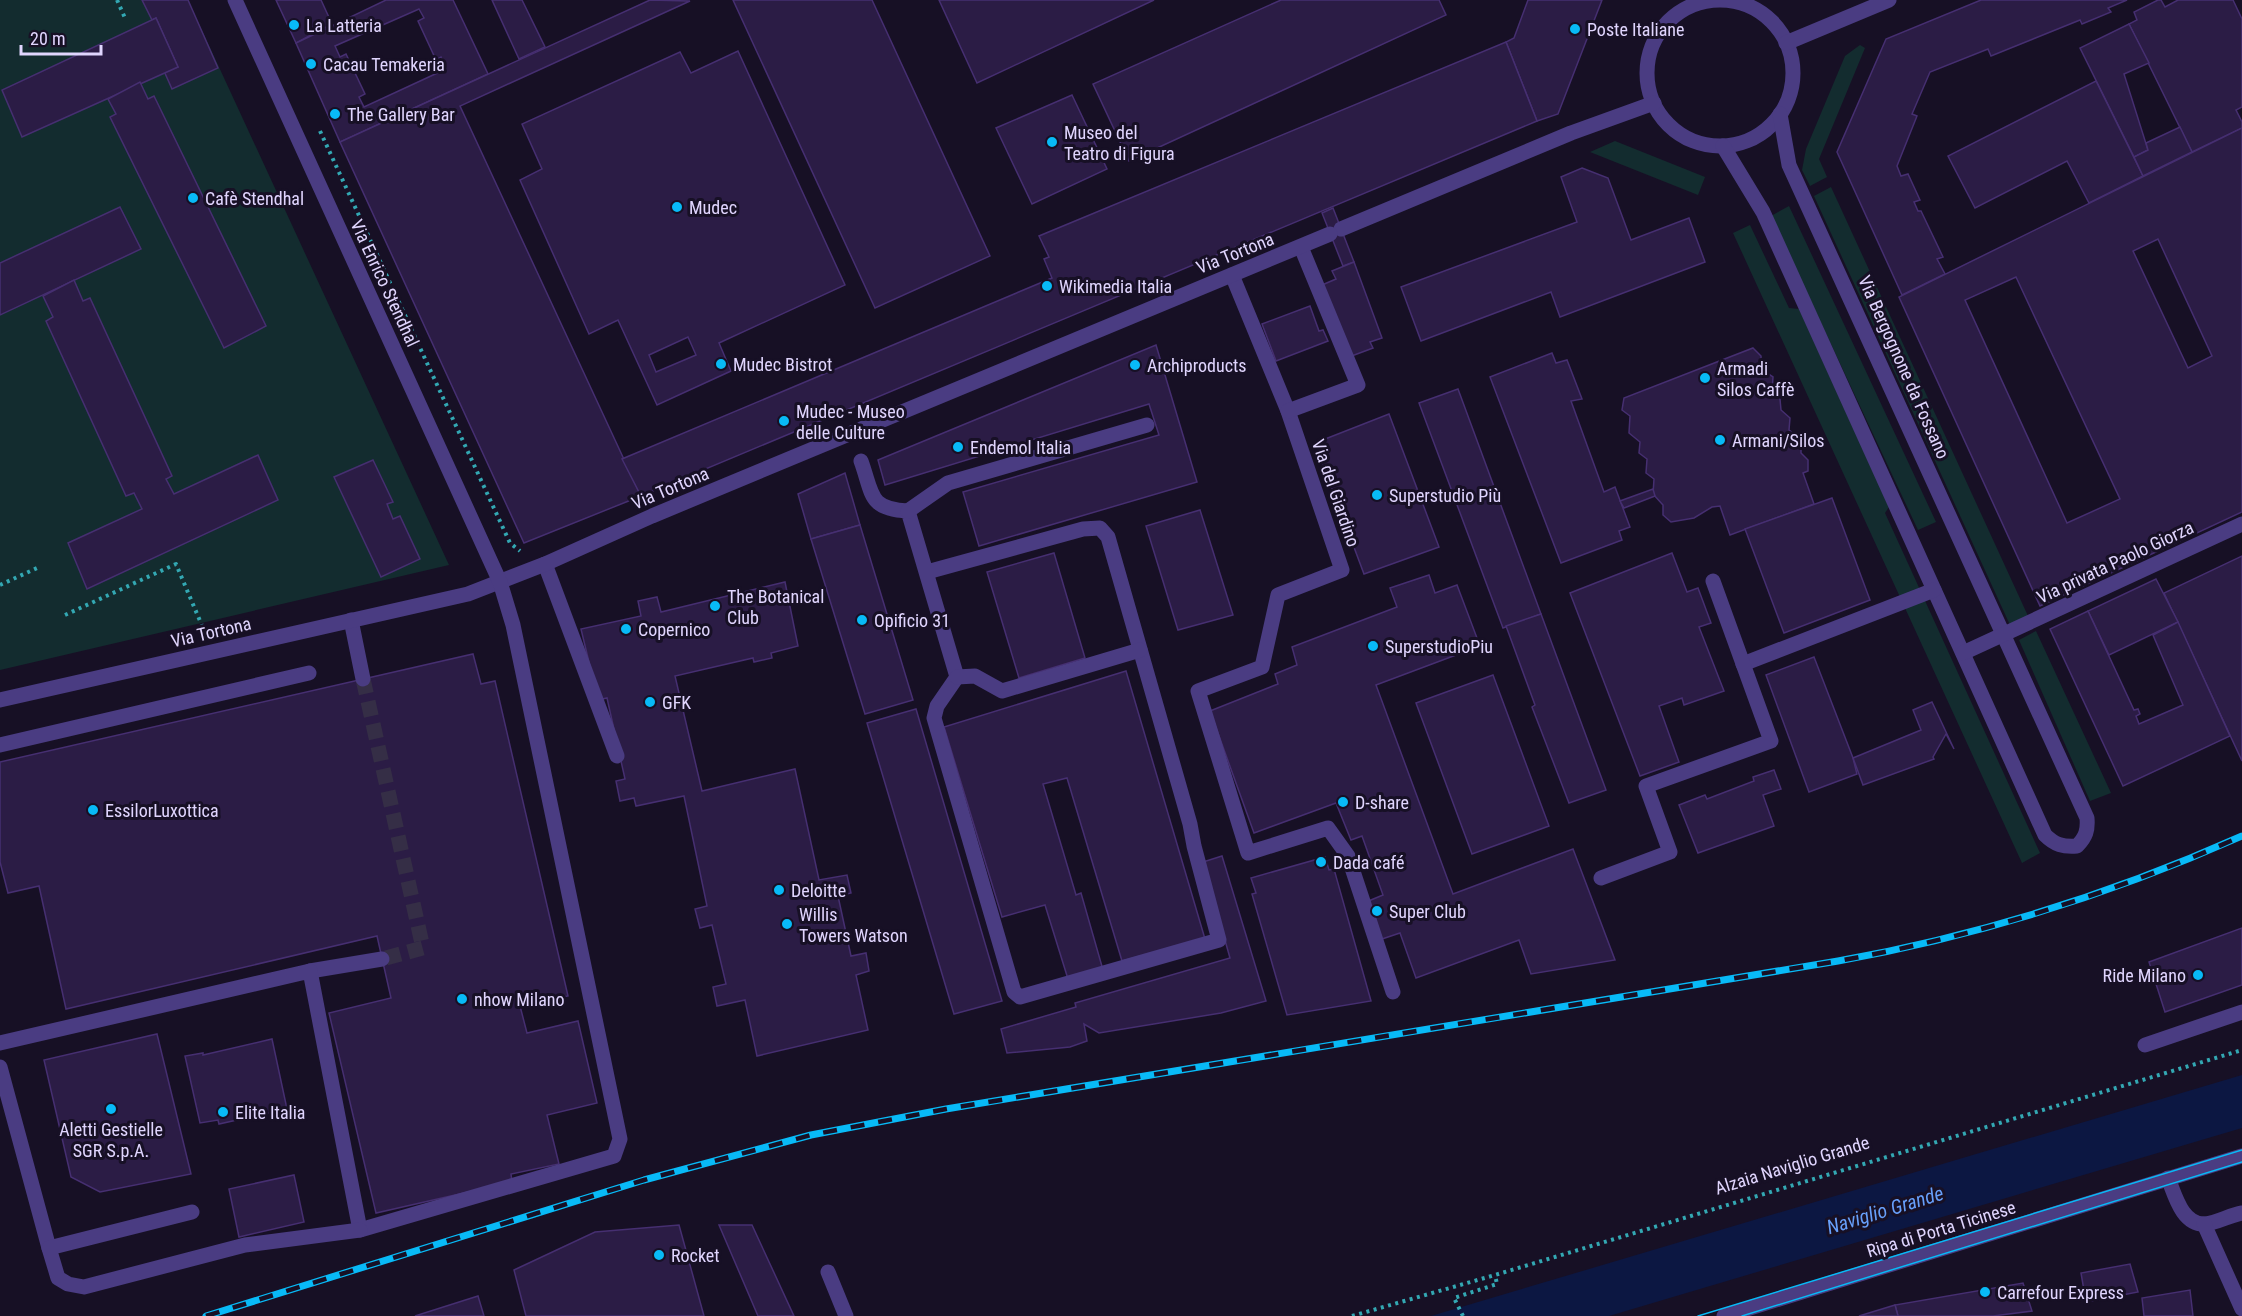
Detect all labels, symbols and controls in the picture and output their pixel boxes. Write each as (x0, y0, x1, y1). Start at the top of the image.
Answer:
place label: La Latteria (306, 15, 382, 36)
scale bar (21, 18, 100, 56)
marker: La Latteria (287, 18, 301, 32)
place label: Poste Italiane (1587, 19, 1685, 40)
marker: Poste Italiane (1568, 22, 1582, 36)
text: 20 m (30, 28, 65, 49)
place label: Cacau Temakeria (323, 54, 445, 75)
marker: Cacau Temakeria (304, 57, 318, 71)
place label: The Gallery Bar (347, 104, 455, 125)
marker: The Gallery Bar (328, 107, 342, 121)
place label: Museo del Teatro di Figura (1064, 122, 1175, 164)
marker: Museo del Teatro di Figura (1045, 135, 1059, 149)
place label: Cafè Stendhal (205, 188, 304, 209)
marker: Cafè Stendhal (186, 191, 200, 205)
place label: Mudec (689, 197, 737, 218)
marker: Mudec (670, 200, 684, 214)
street label: Via Enrico Stendhal (346, 216, 424, 350)
street label: Via Tortona (1193, 228, 1277, 278)
street label: Via Bergognone da Fossano (1854, 272, 1954, 462)
place label: Wikimedia Italia (1059, 276, 1172, 297)
marker: Wikimedia Italia (1040, 279, 1054, 293)
place label: Mudec Bistrot (733, 354, 832, 375)
place label: Archiproducts (1147, 355, 1247, 376)
marker: Mudec Bistrot (714, 357, 728, 371)
marker: Archiproducts (1128, 358, 1142, 372)
place label: Armadi Silos Caffè (1717, 358, 1794, 400)
marker: Armadi Silos Caffè (1698, 371, 1712, 385)
place label: Mudec - Museo delle Culture (796, 401, 905, 443)
marker: Mudec - Museo delle Culture (777, 414, 791, 428)
place label: Armani/Silos (1732, 430, 1824, 451)
marker: Armani/Silos (1713, 433, 1727, 447)
place label: Endemol Italia (970, 437, 1071, 458)
street label: Via del Giardino (1308, 437, 1364, 549)
marker: Endemol Italia (951, 440, 965, 454)
street label: Via Tortona (628, 462, 712, 514)
place label: Superstudio Più (1389, 485, 1501, 506)
marker: Superstudio Più (1370, 488, 1384, 502)
street label: Via privata Paolo Giorza (2033, 516, 2197, 608)
place label: The Botanical Club (727, 586, 824, 628)
marker: The Botanical Club (708, 599, 722, 613)
place label: Opificio 31 (874, 610, 950, 631)
street label: Via Tortona (169, 613, 253, 651)
marker: Opificio 31 (855, 613, 869, 627)
place label: Copernico (638, 619, 710, 640)
marker: Copernico (619, 622, 633, 636)
place label: SuperstudioPiu (1385, 636, 1493, 657)
marker: SuperstudioPiu (1366, 639, 1380, 653)
place label: GFK (662, 692, 691, 713)
marker: GFK (643, 695, 657, 709)
place label: D-share (1355, 792, 1409, 813)
marker: D-share (1336, 795, 1350, 809)
place label: EssilorLuxottica (105, 800, 219, 821)
marker: EssilorLuxottica (86, 803, 100, 817)
place label: Dada café (1333, 852, 1404, 873)
marker: Dada café (1314, 855, 1328, 869)
place label: Deloitte (791, 880, 846, 901)
marker: Deloitte (772, 883, 786, 897)
place label: Super Club (1389, 901, 1466, 922)
place label: Willis Towers Watson (799, 904, 908, 946)
marker: Super Club (1370, 904, 1384, 918)
marker: Willis Towers Watson (780, 917, 794, 931)
place label: Ride Milano (2103, 965, 2186, 986)
marker: Ride Milano (2191, 968, 2205, 982)
place label: nhow Milano (474, 989, 565, 1010)
marker: nhow Milano (455, 992, 469, 1006)
marker: Aletti Gestielle SGR S.p.A. (104, 1102, 118, 1116)
place label: Elite Italia (235, 1102, 305, 1123)
marker: Elite Italia (216, 1105, 230, 1119)
place label: Aletti Gestielle SGR S.p.A. (59, 1119, 163, 1161)
street label: Alzaia Naviglio Grande (1712, 1132, 1872, 1198)
water label: Naviglio Grande (1824, 1181, 1946, 1239)
street label: Ripa di Porta Ticinese (1864, 1196, 2018, 1262)
place label: Rocket (671, 1245, 720, 1266)
marker: Rocket (652, 1248, 666, 1262)
place label: Carrefour Express (1997, 1282, 2124, 1303)
marker: Carrefour Express (1978, 1285, 1992, 1299)

